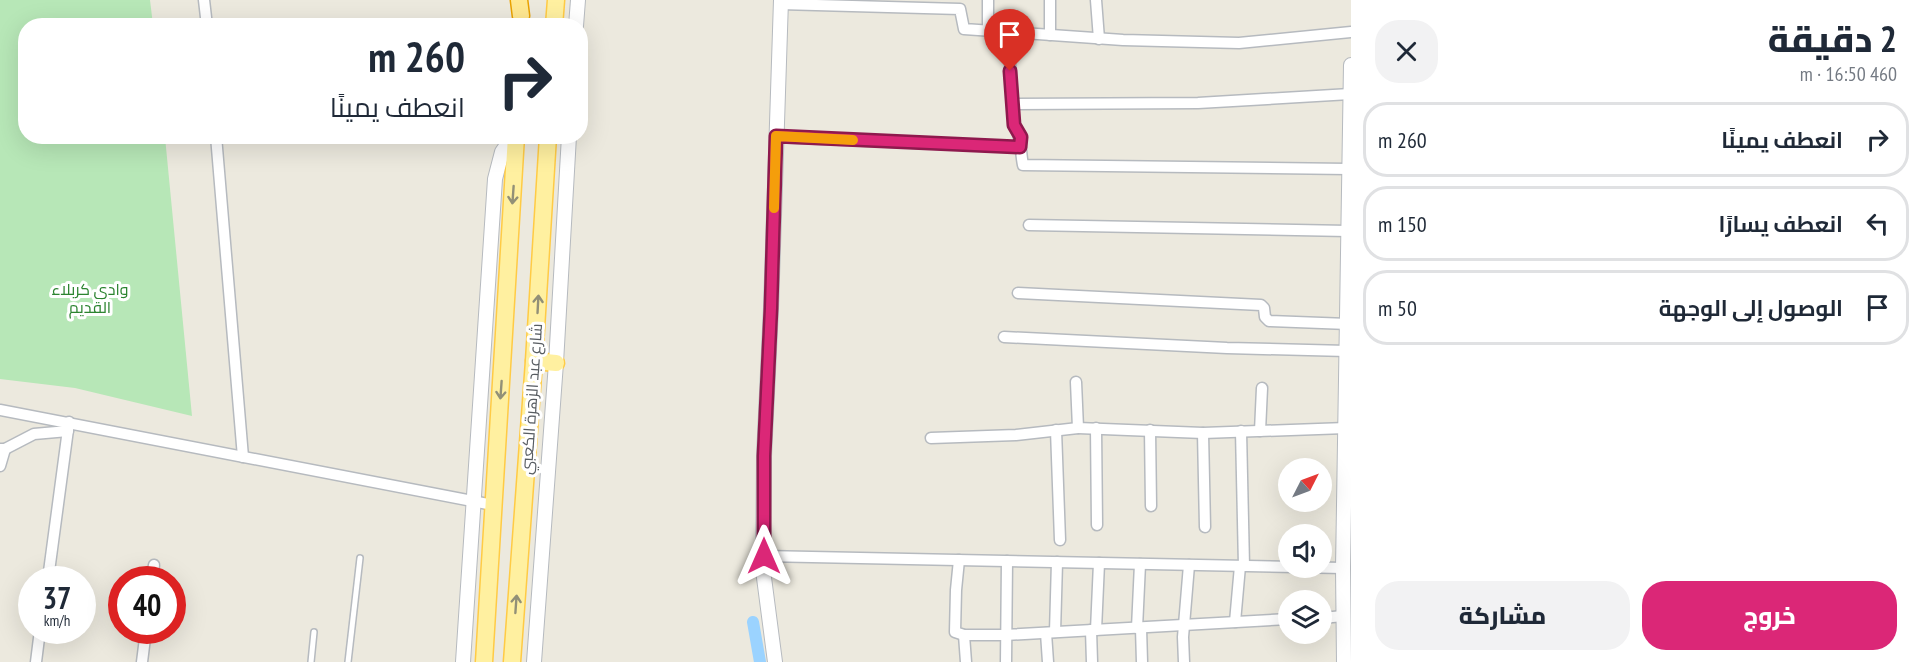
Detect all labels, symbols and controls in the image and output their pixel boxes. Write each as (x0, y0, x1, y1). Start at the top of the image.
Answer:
pin (984, 9, 1035, 71)
text: 2 دقيقة (1768, 15, 1897, 62)
icon: arrive (993, 18, 1026, 51)
button: close (1375, 20, 1438, 83)
text: 260 m (368, 29, 465, 84)
icon: right (486, 42, 564, 120)
text: 460 m · 16:50 (1800, 61, 1897, 87)
text: انعطف يمينًا (330, 90, 465, 124)
icon: right (1861, 123, 1894, 156)
text: 260 m (1378, 126, 1427, 154)
text: انعطف يمينًا (1721, 126, 1843, 154)
one-way arrow (507, 184, 518, 204)
icon: left (1861, 207, 1894, 240)
text: 150 m (1378, 210, 1427, 238)
text: انعطف يسارًا (1719, 210, 1843, 238)
park label: وادي كربلاء القديم (52, 279, 129, 319)
icon: arrive (1861, 291, 1894, 324)
text: 50 m (1378, 294, 1417, 322)
text: الوصول إلى الوجهة (1659, 294, 1843, 322)
one-way arrow (532, 295, 543, 315)
street label: شارع عبد الزهرة الكعبي (516, 323, 550, 476)
one-way arrow (495, 379, 506, 399)
north arrow (1278, 458, 1332, 512)
map controls (1278, 458, 1332, 644)
position arrow (732, 524, 796, 588)
button: sound (1278, 524, 1332, 578)
speed limit sign: 40 (108, 566, 186, 644)
text: 37 (43, 578, 71, 617)
button: مشاركة (1375, 581, 1630, 650)
button: خروج (1642, 581, 1897, 650)
button: layers (1278, 590, 1332, 644)
one-way arrow (511, 594, 522, 614)
text: km/h (44, 611, 70, 630)

